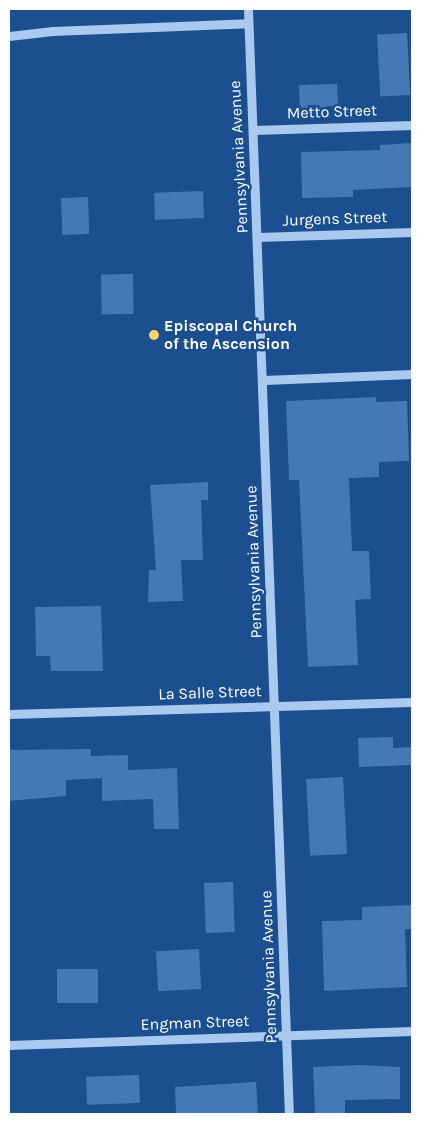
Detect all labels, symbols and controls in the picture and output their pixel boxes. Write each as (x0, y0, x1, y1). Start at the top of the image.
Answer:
street label: Pennsylvania Avenue (225, 80, 253, 234)
street label: Metto Street (287, 101, 377, 123)
street label: Jurgens Street (282, 208, 388, 230)
place label: Episcopal Church of the Ascension (164, 316, 297, 354)
marker: Episcopal Church of the Ascension (148, 329, 160, 341)
street label: Pennsylvania Avenue (242, 485, 266, 639)
street label: La Salle Street (158, 682, 262, 704)
street label: Pennsylvania Avenue (257, 890, 281, 1044)
street label: Engman Street (140, 1012, 250, 1034)

